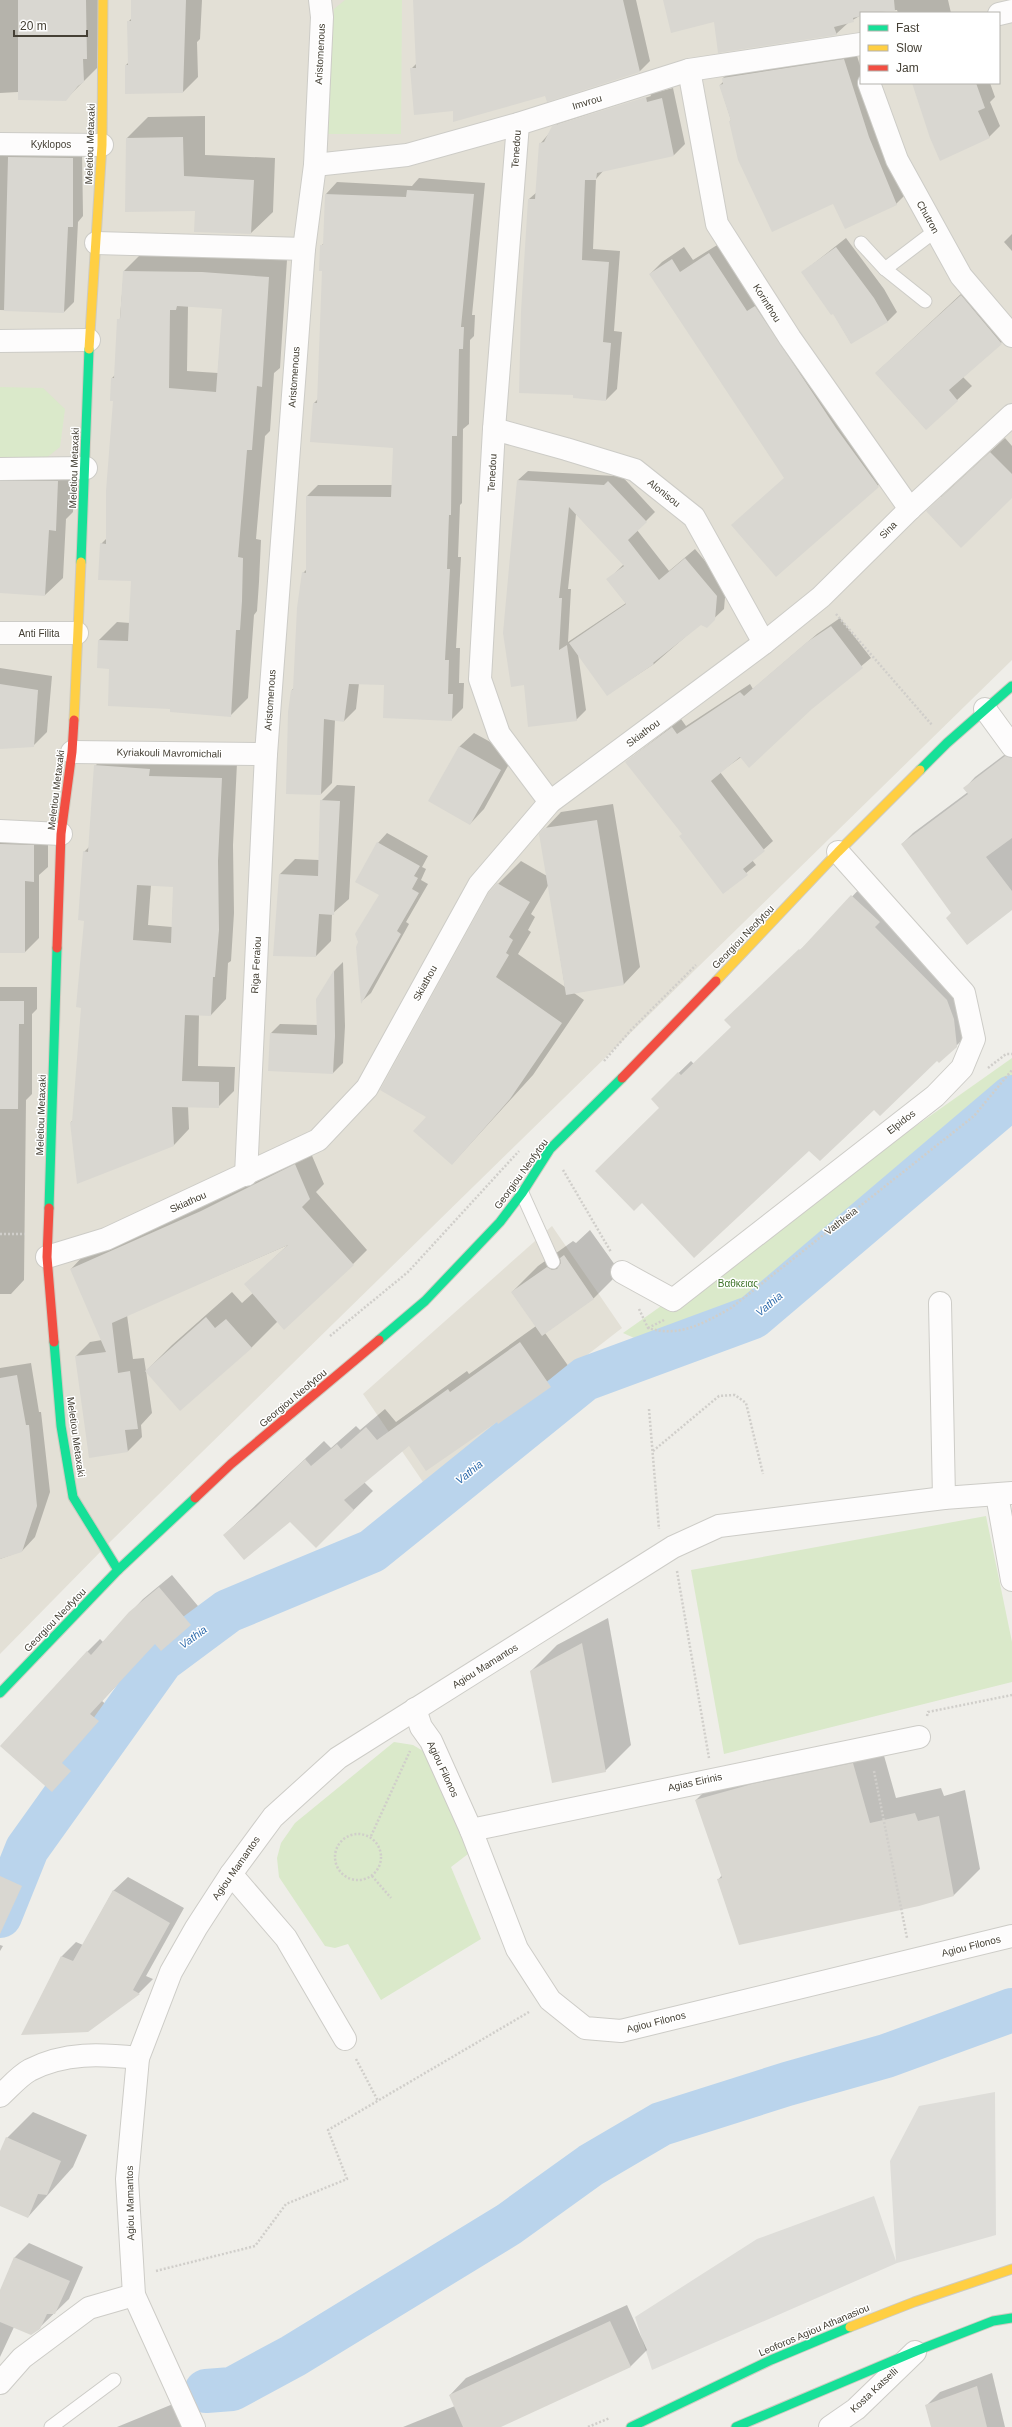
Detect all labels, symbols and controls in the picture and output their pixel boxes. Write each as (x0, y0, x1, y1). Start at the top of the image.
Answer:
scale bar (14, 12, 87, 38)
legend (860, 12, 1000, 84)
text: 20 m (20, 19, 47, 33)
text: Fast (896, 21, 920, 35)
street label: Aristomenous (313, 23, 327, 85)
text: Slow (896, 41, 922, 55)
text: Jam (896, 61, 919, 75)
street label: Imvrou (571, 92, 603, 112)
street label: Meletiou Metaxaki (83, 104, 97, 184)
street label: Tenedou (509, 129, 523, 169)
street label: Kyklopos (31, 139, 71, 150)
street label: Chutron (915, 199, 941, 235)
street label: Korinthou (751, 282, 783, 324)
street label: Aristomenous (286, 346, 302, 408)
street label: Meletiou Metaxaki (67, 428, 81, 508)
street label: Tenedou (486, 454, 498, 492)
street label: Alonisou (646, 477, 682, 509)
street label: Sina (877, 519, 899, 541)
street label: Anti Filita (18, 628, 60, 639)
street label: Aristomenous (262, 669, 278, 731)
street label: Skiathou (624, 717, 662, 749)
street label: Kyriakouli Mavromichali (116, 747, 222, 759)
street label: Meletiou Metaxaki (46, 749, 66, 831)
street label: Georgiou Neofytou (710, 903, 776, 971)
street label: Riga Feraiou (249, 936, 263, 994)
street label: Skiathou (411, 963, 439, 1003)
street label: Meletiou Metaxaki (34, 1075, 48, 1155)
street label: Elpidos (885, 1108, 917, 1136)
street label: Georgiou Neofytou (492, 1137, 550, 1211)
street label: Skiathou (168, 1189, 208, 1215)
street label: Vathkeia (823, 1205, 860, 1237)
park label: Βαθκειας (718, 1278, 758, 1289)
water label: Vathia (753, 1290, 785, 1318)
street label: Georgiou Neofytou (257, 1367, 329, 1429)
street label: Meletiou Metaxaki (65, 1396, 87, 1478)
water label: Vathia (453, 1458, 485, 1486)
street label: Georgiou Neofytou (22, 1586, 88, 1654)
water label: Vathia (177, 1623, 209, 1651)
street label: Agiou Mamantos (450, 1641, 520, 1691)
street label: Agiou Filonos (425, 1739, 461, 1799)
street label: Agias Eirinis (667, 1771, 723, 1793)
street label: Agiou Mamantos (210, 1834, 262, 1902)
street label: Agiou Filonos (940, 1933, 1002, 1959)
street label: Agiou Filonos (625, 2009, 687, 2035)
street label: Agiou Mamantos (124, 2165, 136, 2241)
street label: Leoforos Agiou Athanasiou (757, 2302, 871, 2358)
street label: Kosta Katselli (848, 2365, 900, 2415)

